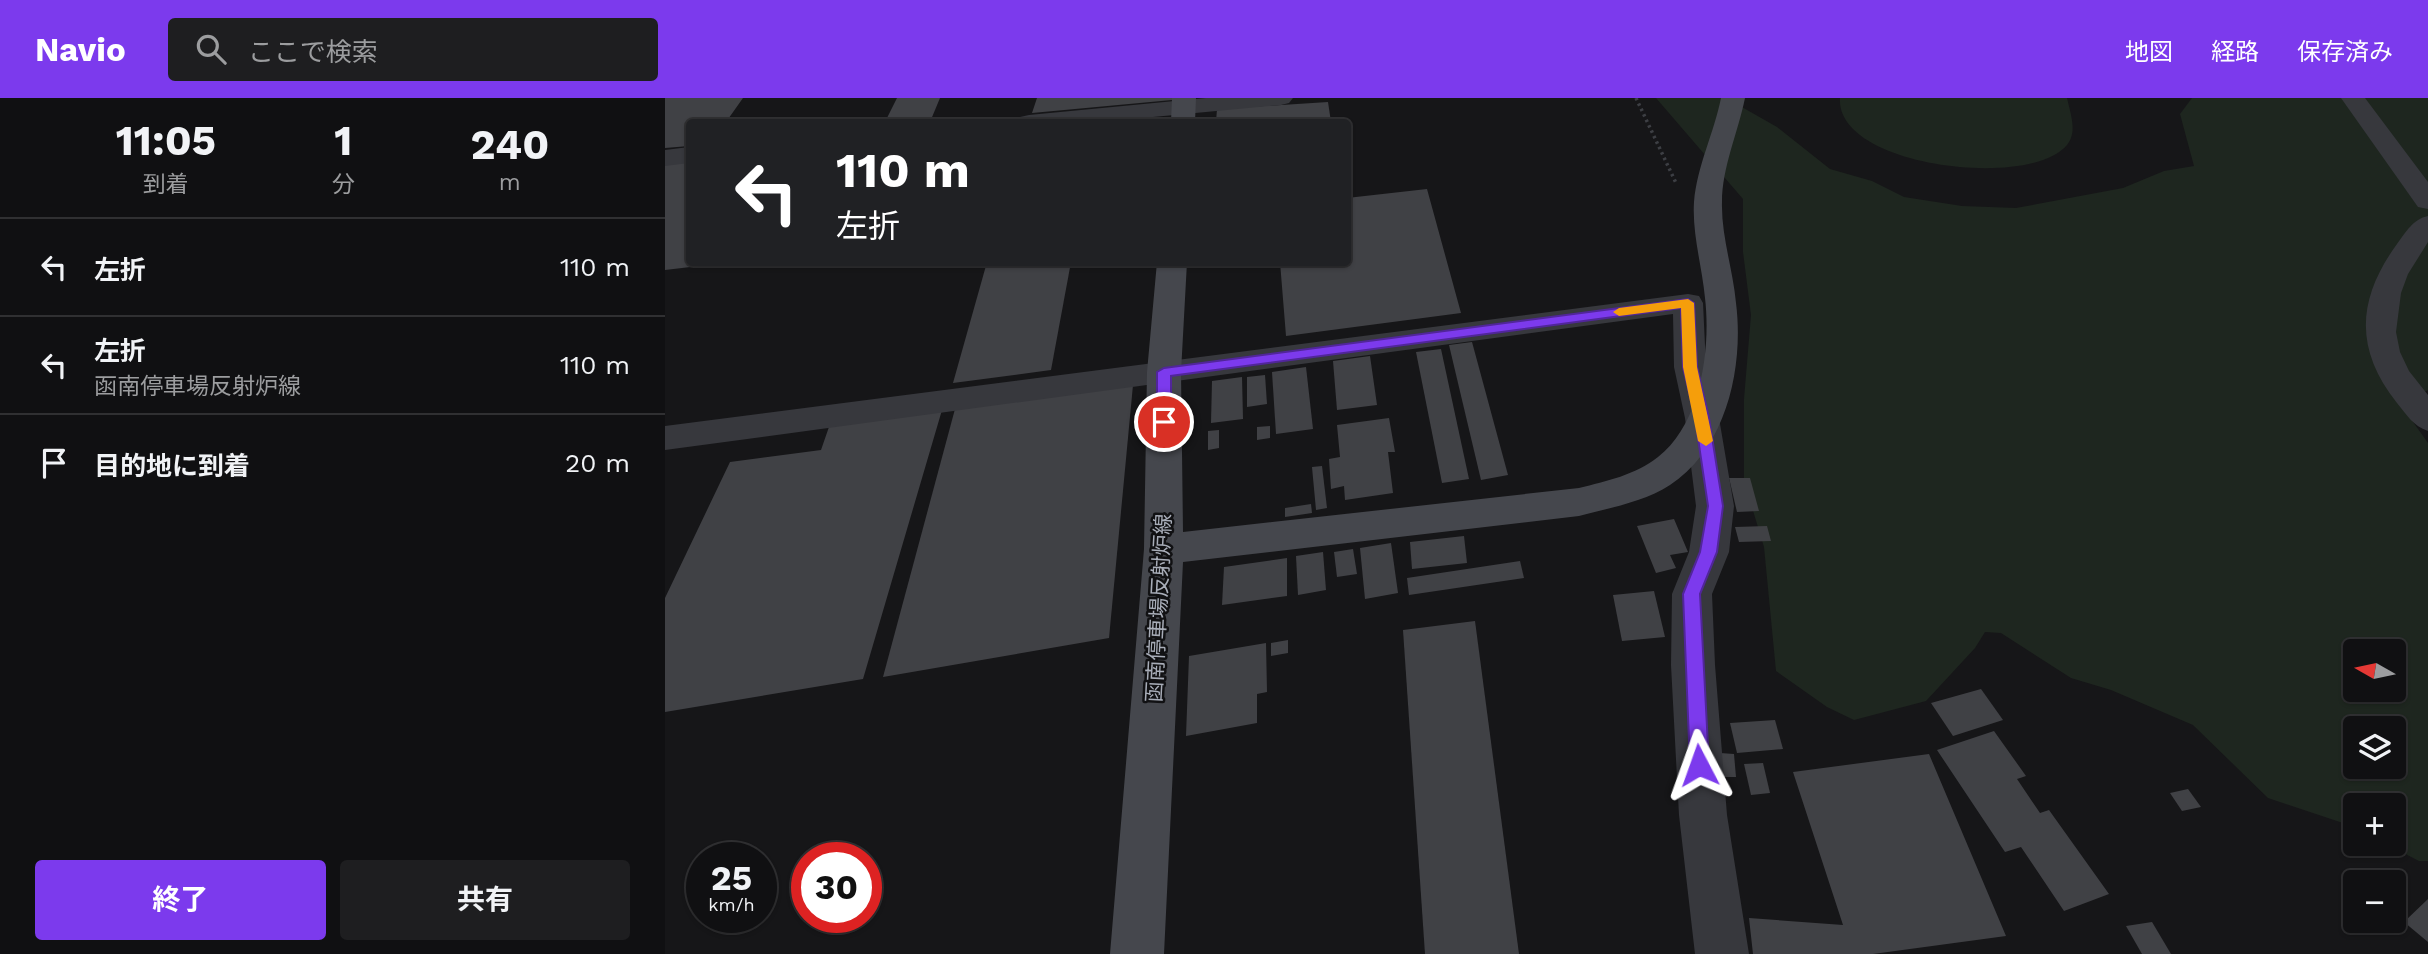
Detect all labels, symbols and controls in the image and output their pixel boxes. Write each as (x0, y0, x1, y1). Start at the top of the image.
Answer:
search box (168, 18, 658, 81)
text: Navio (35, 30, 126, 69)
icon: search (192, 30, 230, 68)
text: ここで検索 (248, 37, 378, 67)
text: 地図 (2125, 38, 2173, 66)
text: 経路 (2211, 38, 2259, 66)
text: 保存済み (2297, 38, 2393, 66)
text: 11:05 (116, 116, 216, 165)
text: 1 (334, 116, 352, 165)
text: 240 (470, 120, 549, 169)
text: 110 m (836, 141, 970, 199)
icon: left (721, 147, 812, 238)
text: m (499, 169, 521, 196)
text: 到着 (143, 171, 189, 198)
text: 分 (332, 171, 355, 198)
text: 左折 (836, 207, 900, 245)
icon: left (35, 248, 73, 286)
text: 110 m (560, 252, 630, 282)
text: 左折 (94, 255, 146, 285)
text: 左折 (94, 336, 146, 366)
icon: left (35, 346, 73, 384)
text: 110 m (560, 350, 630, 380)
text: 函南停車場反射炉線 (94, 373, 301, 400)
pin (1134, 392, 1194, 452)
icon: arrive (1145, 403, 1183, 441)
icon: arrive (35, 444, 73, 482)
text: 20 m (565, 448, 630, 478)
text: 目的地に到着 (94, 451, 250, 481)
street label: 函南停車場反射炉線 (1141, 513, 1176, 703)
north arrow (2343, 639, 2406, 702)
map controls (2343, 639, 2406, 933)
button: layers (2343, 716, 2406, 779)
position arrow (1662, 728, 1736, 802)
button: + (2343, 793, 2406, 856)
speed limit sign: 30 (791, 842, 882, 933)
text: 25 (711, 857, 752, 899)
button: 終了 (35, 860, 326, 940)
button: 共有 (340, 860, 630, 940)
button: − (2343, 870, 2406, 933)
text: km/h (708, 894, 755, 915)

